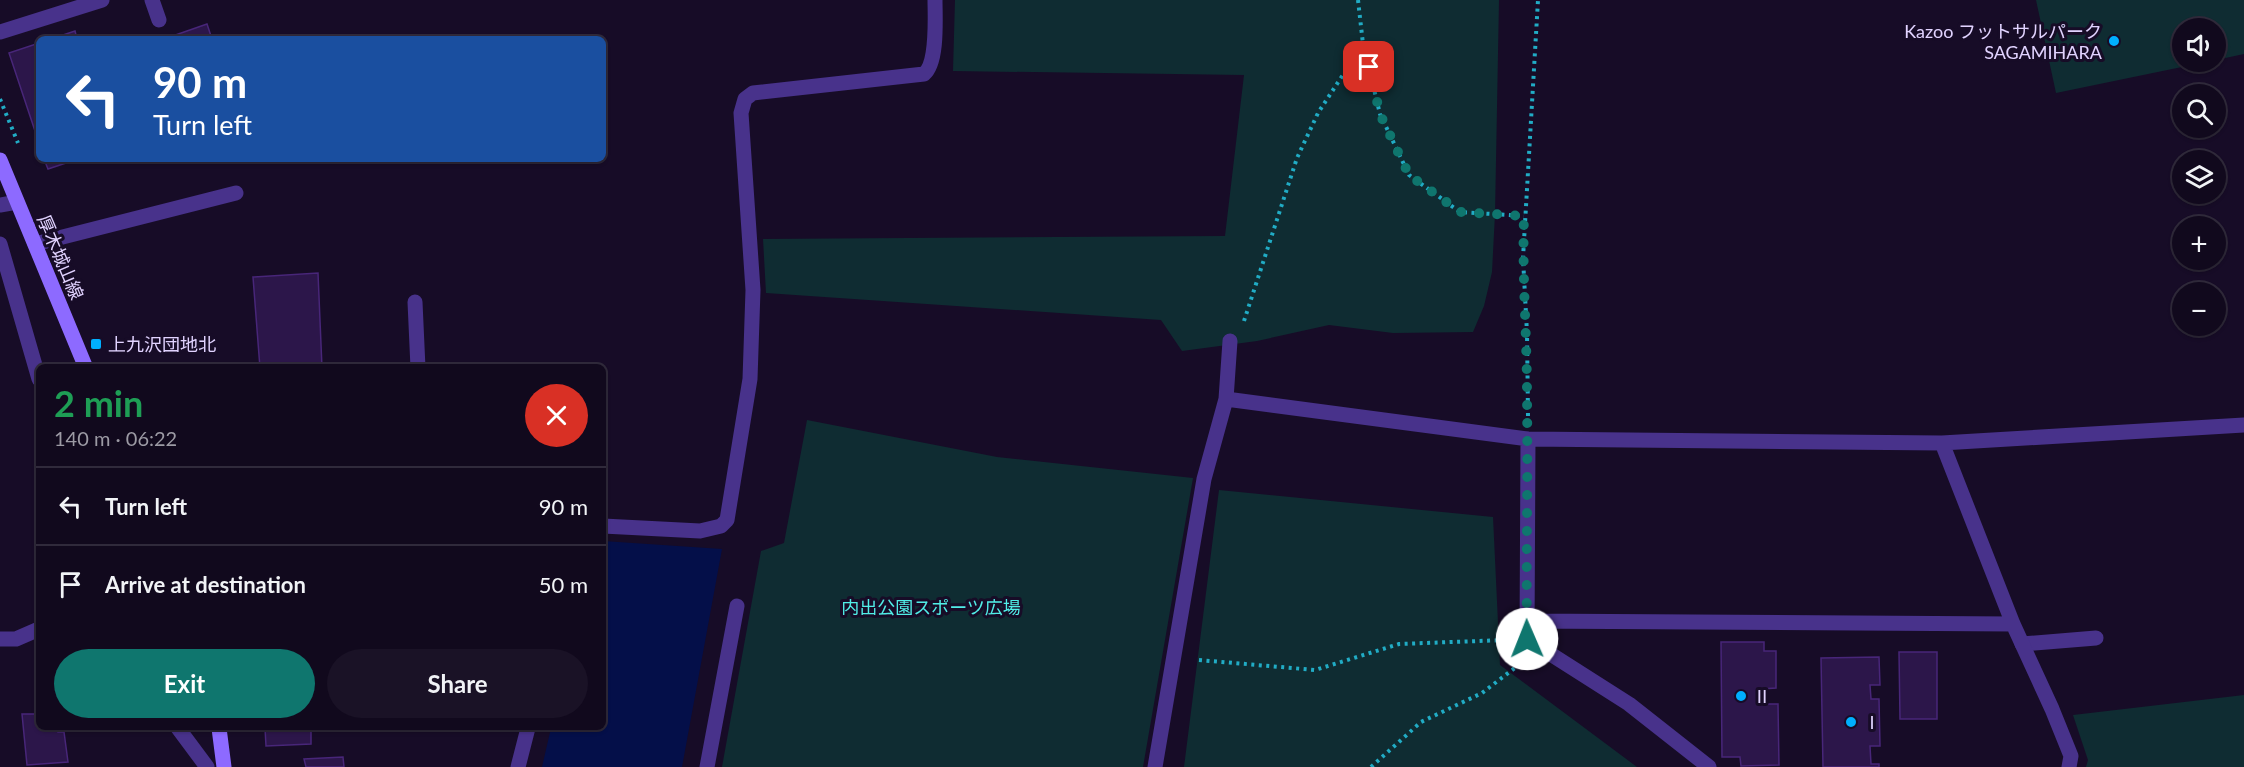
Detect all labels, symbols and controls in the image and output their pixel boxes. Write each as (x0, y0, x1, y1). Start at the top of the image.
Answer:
map controls (2172, 18, 2226, 336)
button: sound (2172, 18, 2226, 72)
place label: Kazoo フットサルパーク SAGAMIHARA (1904, 20, 2103, 63)
marker: Kazoo フットサルパーク SAGAMIHARA (2107, 34, 2121, 48)
pin (1343, 41, 1394, 92)
icon: arrive (1352, 50, 1385, 83)
text: 90 m (153, 57, 247, 107)
icon: left (54, 60, 132, 138)
button: search (2172, 84, 2226, 138)
text: Turn left (153, 108, 252, 141)
button: layers (2172, 150, 2226, 204)
street label: 厚木城山線 (33, 211, 89, 303)
button: + (2172, 216, 2226, 270)
button: − (2172, 282, 2226, 336)
place label: 上九沢団地北 (108, 333, 216, 355)
marker: 上九沢団地北 (89, 337, 103, 351)
text: 2 min (54, 381, 143, 425)
button: close (525, 384, 588, 447)
text: 140 m · 06:22 (54, 426, 177, 450)
icon: left (54, 490, 87, 523)
text: Turn left (105, 493, 187, 520)
text: 90 m (539, 493, 588, 520)
icon: arrive (54, 568, 87, 601)
text: Arrive at destination (105, 571, 306, 598)
text: 50 m (539, 571, 588, 598)
park label: 内出公園スポーツ広場 (841, 596, 1021, 618)
position arrow (1495, 607, 1559, 671)
button: Exit (54, 649, 315, 718)
button: Share (327, 649, 588, 718)
place label: Ⅱ (1753, 685, 1771, 707)
marker: Ⅱ (1734, 689, 1748, 703)
place label: Ⅰ (1863, 711, 1881, 733)
marker: Ⅰ (1844, 715, 1858, 729)

